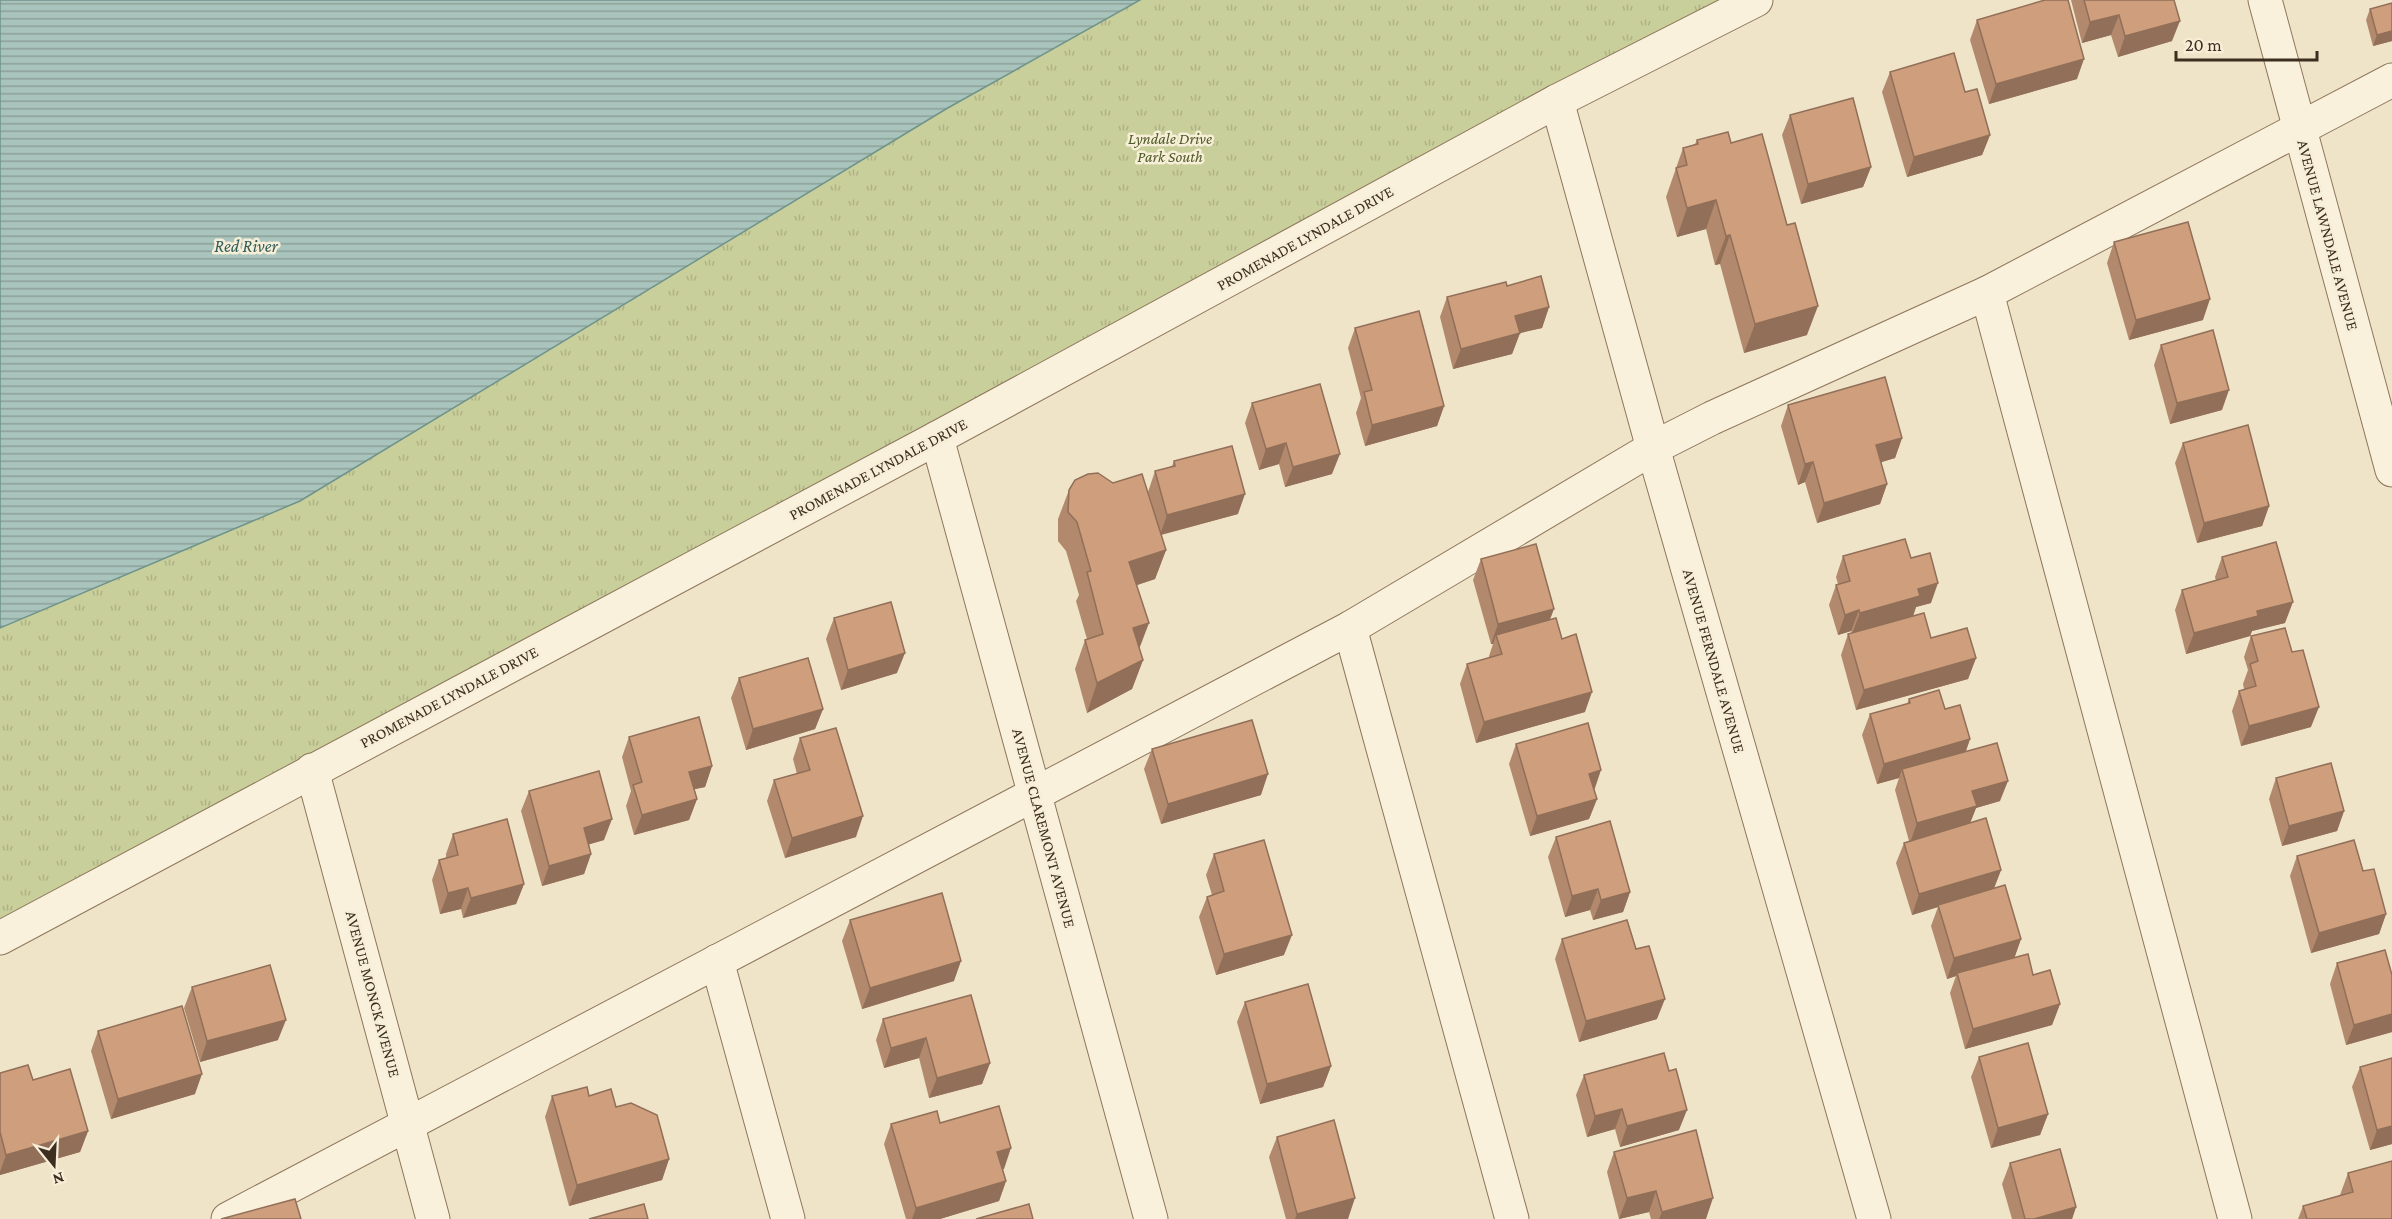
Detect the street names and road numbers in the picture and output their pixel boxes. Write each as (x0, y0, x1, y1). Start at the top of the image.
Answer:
street label: AVENUE LAWNDALE AVENUE (2294, 138, 2362, 333)
street label: PROMENADE LYNDALE DRIVE (1214, 182, 1396, 294)
street label: PROMENADE LYNDALE DRIVE (786, 415, 970, 523)
street label: AVENUE FERNDALE AVENUE (1680, 567, 1749, 755)
street label: PROMENADE LYNDALE DRIVE (357, 643, 541, 751)
street label: AVENUE CLAREMONT AVENUE (1009, 726, 1079, 930)
street label: AVENUE MONCK AVENUE (343, 909, 403, 1079)

